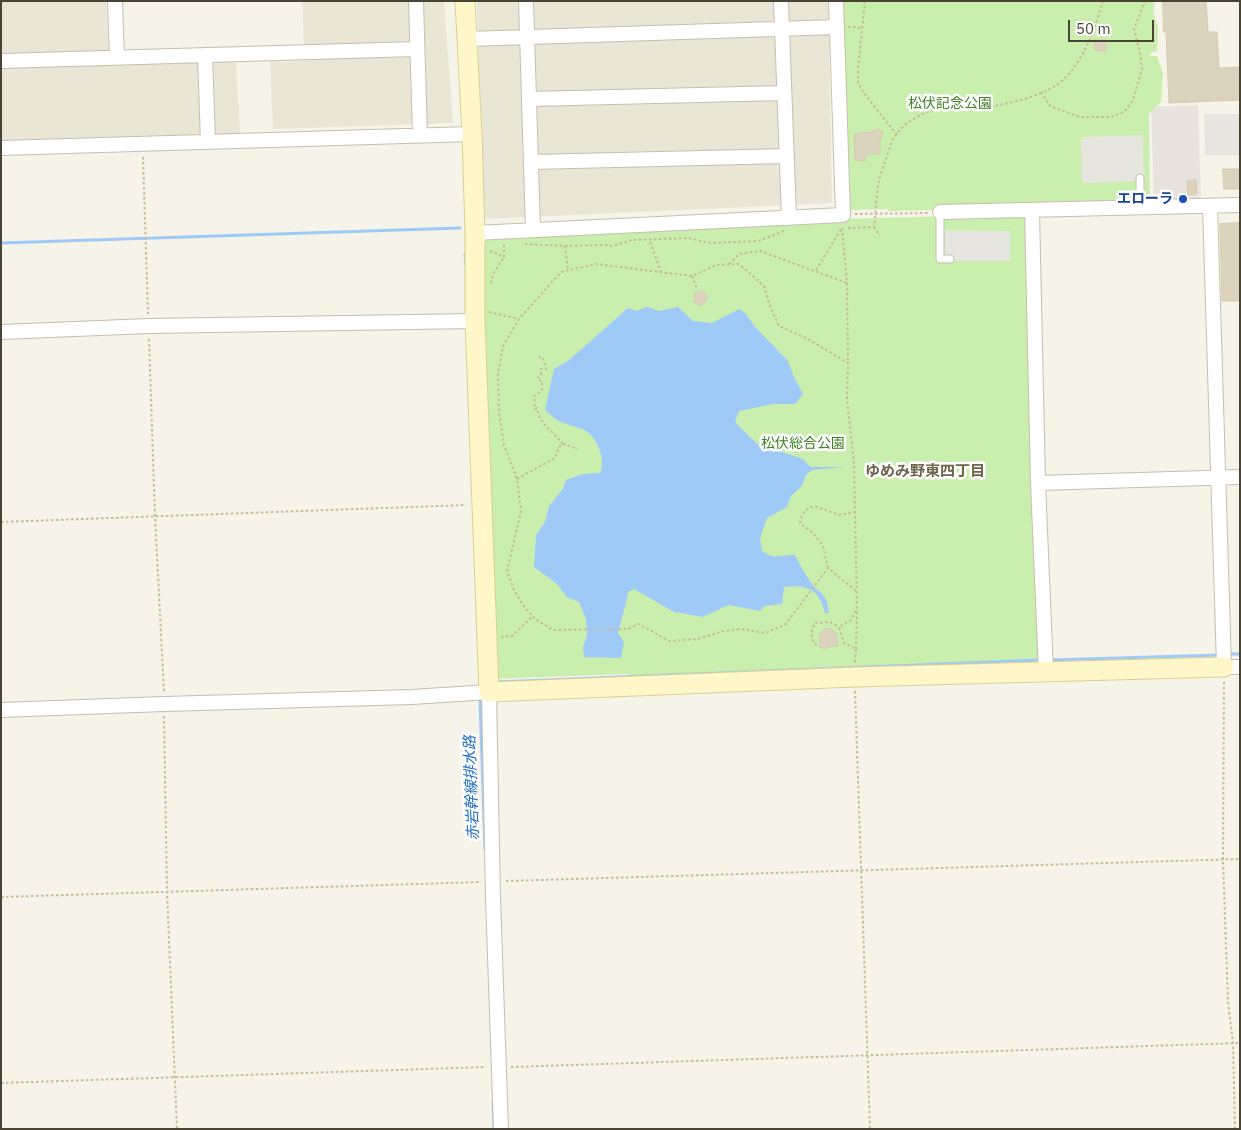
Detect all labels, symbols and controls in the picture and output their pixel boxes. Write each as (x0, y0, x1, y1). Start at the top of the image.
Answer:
scale bar (1071, 10, 1157, 42)
text: 50 m (1076, 19, 1111, 38)
park label: 松伏記念公園 (908, 96, 992, 112)
place label: エローラ (1117, 191, 1173, 207)
marker: エローラ (1177, 193, 1189, 205)
park label: 松伏総合公園 (761, 436, 845, 452)
district label: ゆめみ野東四丁目 (865, 463, 985, 481)
water label: 赤岩幹線排水路 (461, 735, 483, 841)

